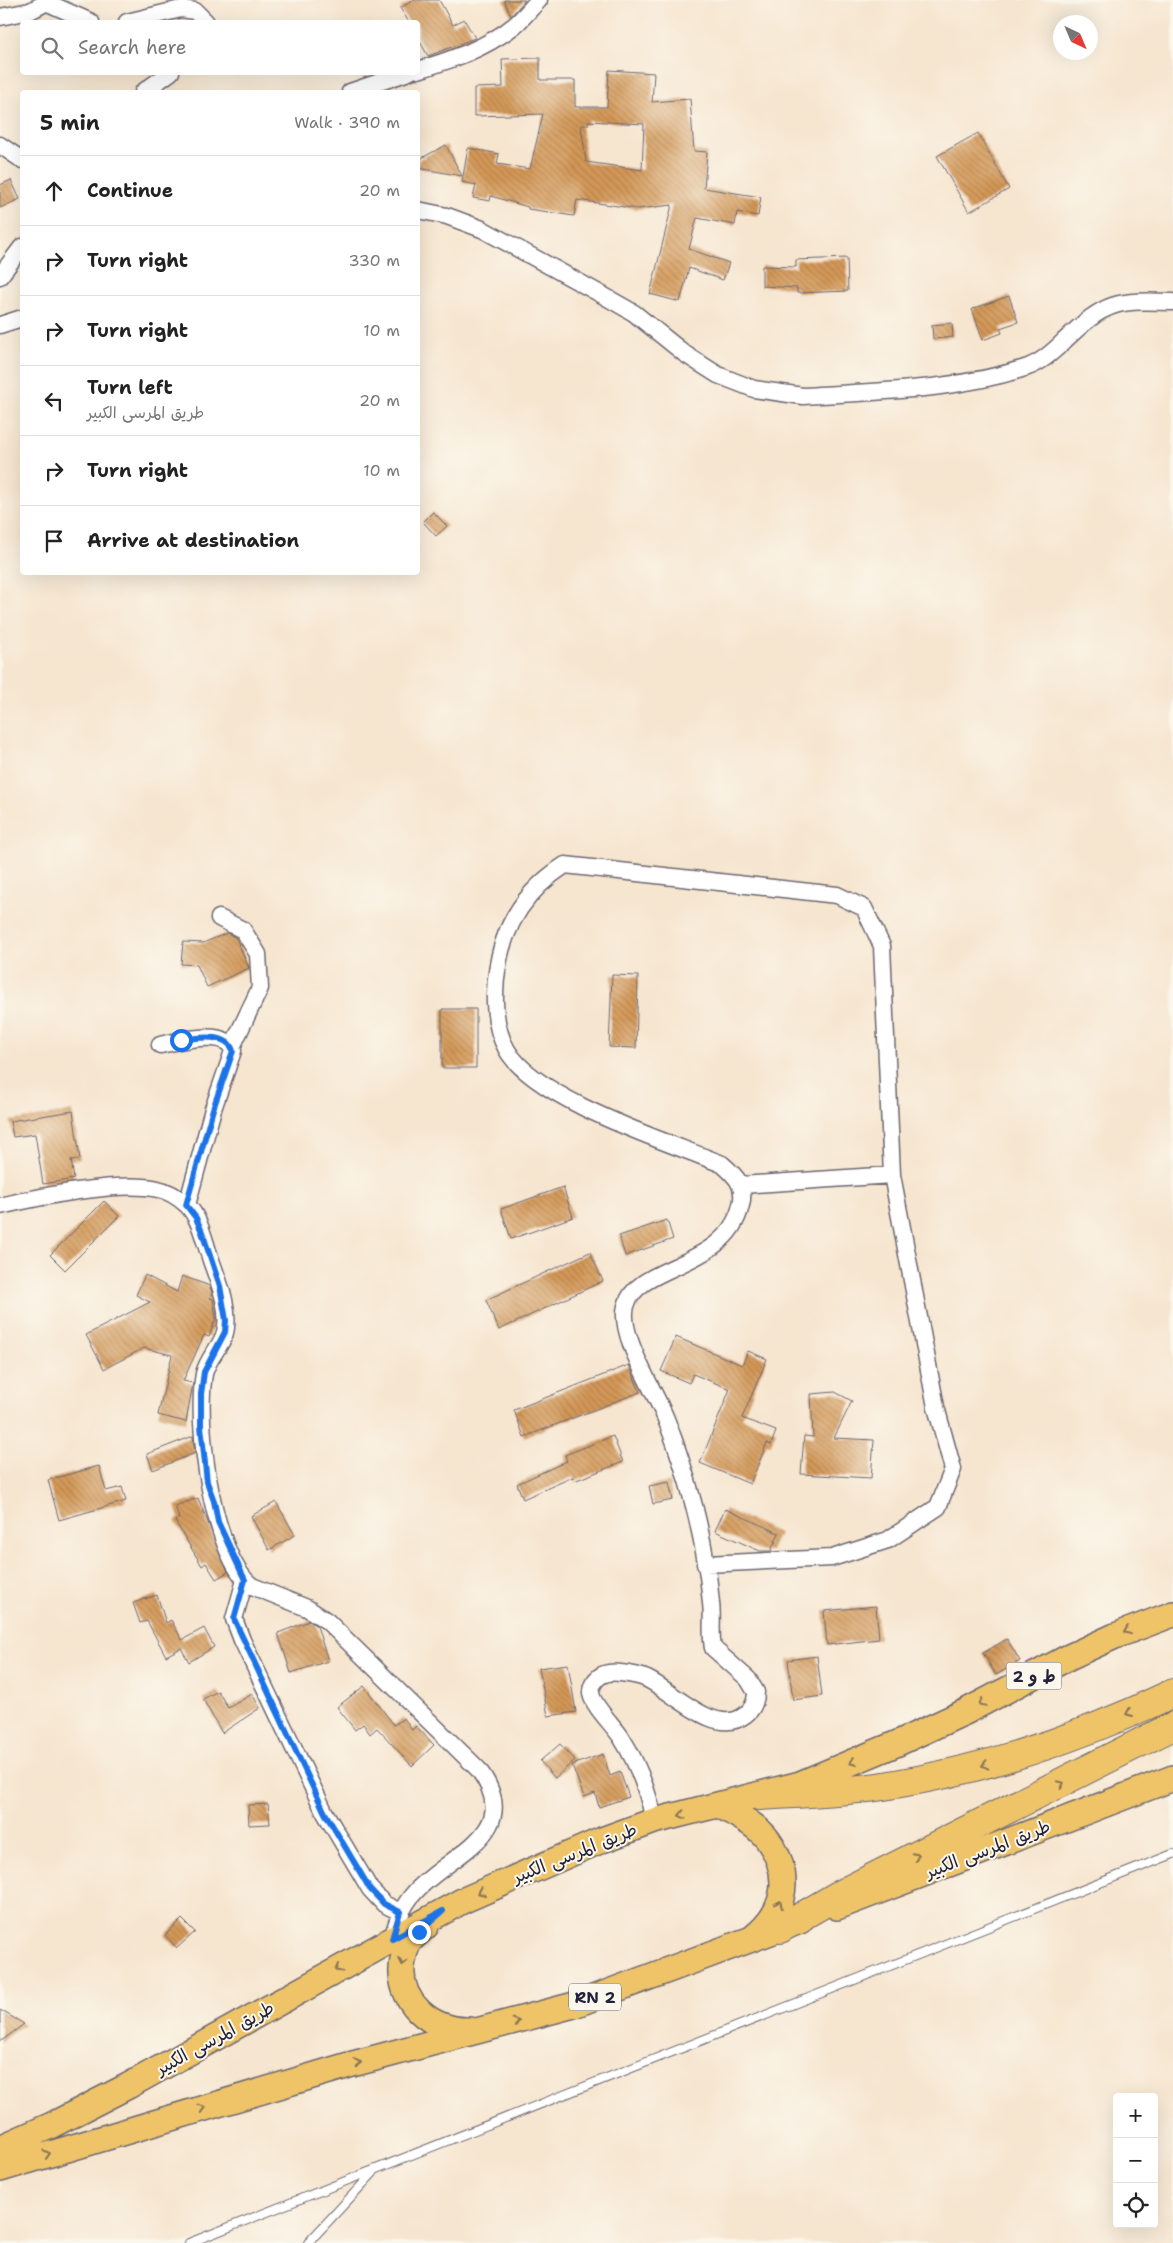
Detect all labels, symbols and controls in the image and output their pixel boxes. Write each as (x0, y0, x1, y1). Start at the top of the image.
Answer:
north arrow (1053, 15, 1098, 60)
search box (20, 20, 420, 75)
icon: search (38, 34, 66, 62)
text: Search here (78, 35, 187, 60)
text: 5 min (40, 109, 100, 137)
text: Walk · 390 m (294, 112, 400, 133)
icon: ahead (40, 177, 68, 205)
text: Continue (87, 178, 173, 203)
text: 20 m (359, 180, 400, 201)
icon: right (40, 247, 68, 275)
text: Turn right (87, 248, 188, 273)
text: 330 m (348, 250, 400, 271)
icon: right (40, 317, 68, 345)
text: Turn right (87, 318, 188, 343)
text: 10 m (363, 320, 400, 341)
text: Turn left (87, 375, 173, 400)
icon: left (40, 387, 68, 415)
text: 20 m (359, 390, 400, 411)
text: طريق المرسى الكبير (87, 402, 204, 423)
icon: right (40, 457, 68, 485)
text: Turn right (87, 458, 188, 483)
text: 10 m (363, 460, 400, 481)
icon: arrive (40, 527, 68, 555)
text: Arrive at destination (87, 528, 299, 553)
route start (170, 1029, 193, 1052)
one-way arrow (1123, 1625, 1132, 1635)
road number: ط و 2 (1006, 1662, 1062, 1690)
one-way arrow (978, 1697, 987, 1707)
one-way arrow (1125, 1706, 1134, 1717)
one-way arrow (849, 1755, 858, 1766)
one-way arrow (980, 1759, 989, 1770)
one-way arrow (1056, 1780, 1065, 1790)
one-way arrow (677, 1809, 686, 1820)
street label: طريق المرسى الكبير (920, 1814, 1054, 1885)
street label: طريق المرسى الكبير (507, 1817, 641, 1890)
one-way arrow (910, 1853, 919, 1863)
one-way arrow (477, 1886, 486, 1897)
one-way arrow (772, 1901, 782, 1910)
route end (408, 1921, 431, 1944)
one-way arrow (398, 1957, 409, 1966)
one-way arrow (335, 1963, 344, 1973)
road number: RN 2 (569, 1984, 621, 2010)
street label: طريق المرسى الكبير (150, 1996, 279, 2081)
one-way arrow (511, 2017, 519, 2027)
one-way arrow (354, 2058, 363, 2069)
map controls (1113, 2093, 1158, 2228)
button: + (1113, 2093, 1158, 2138)
one-way arrow (198, 2103, 206, 2113)
button: − (1113, 2138, 1158, 2183)
one-way arrow (42, 2150, 50, 2160)
button: locate (1113, 2183, 1158, 2228)

